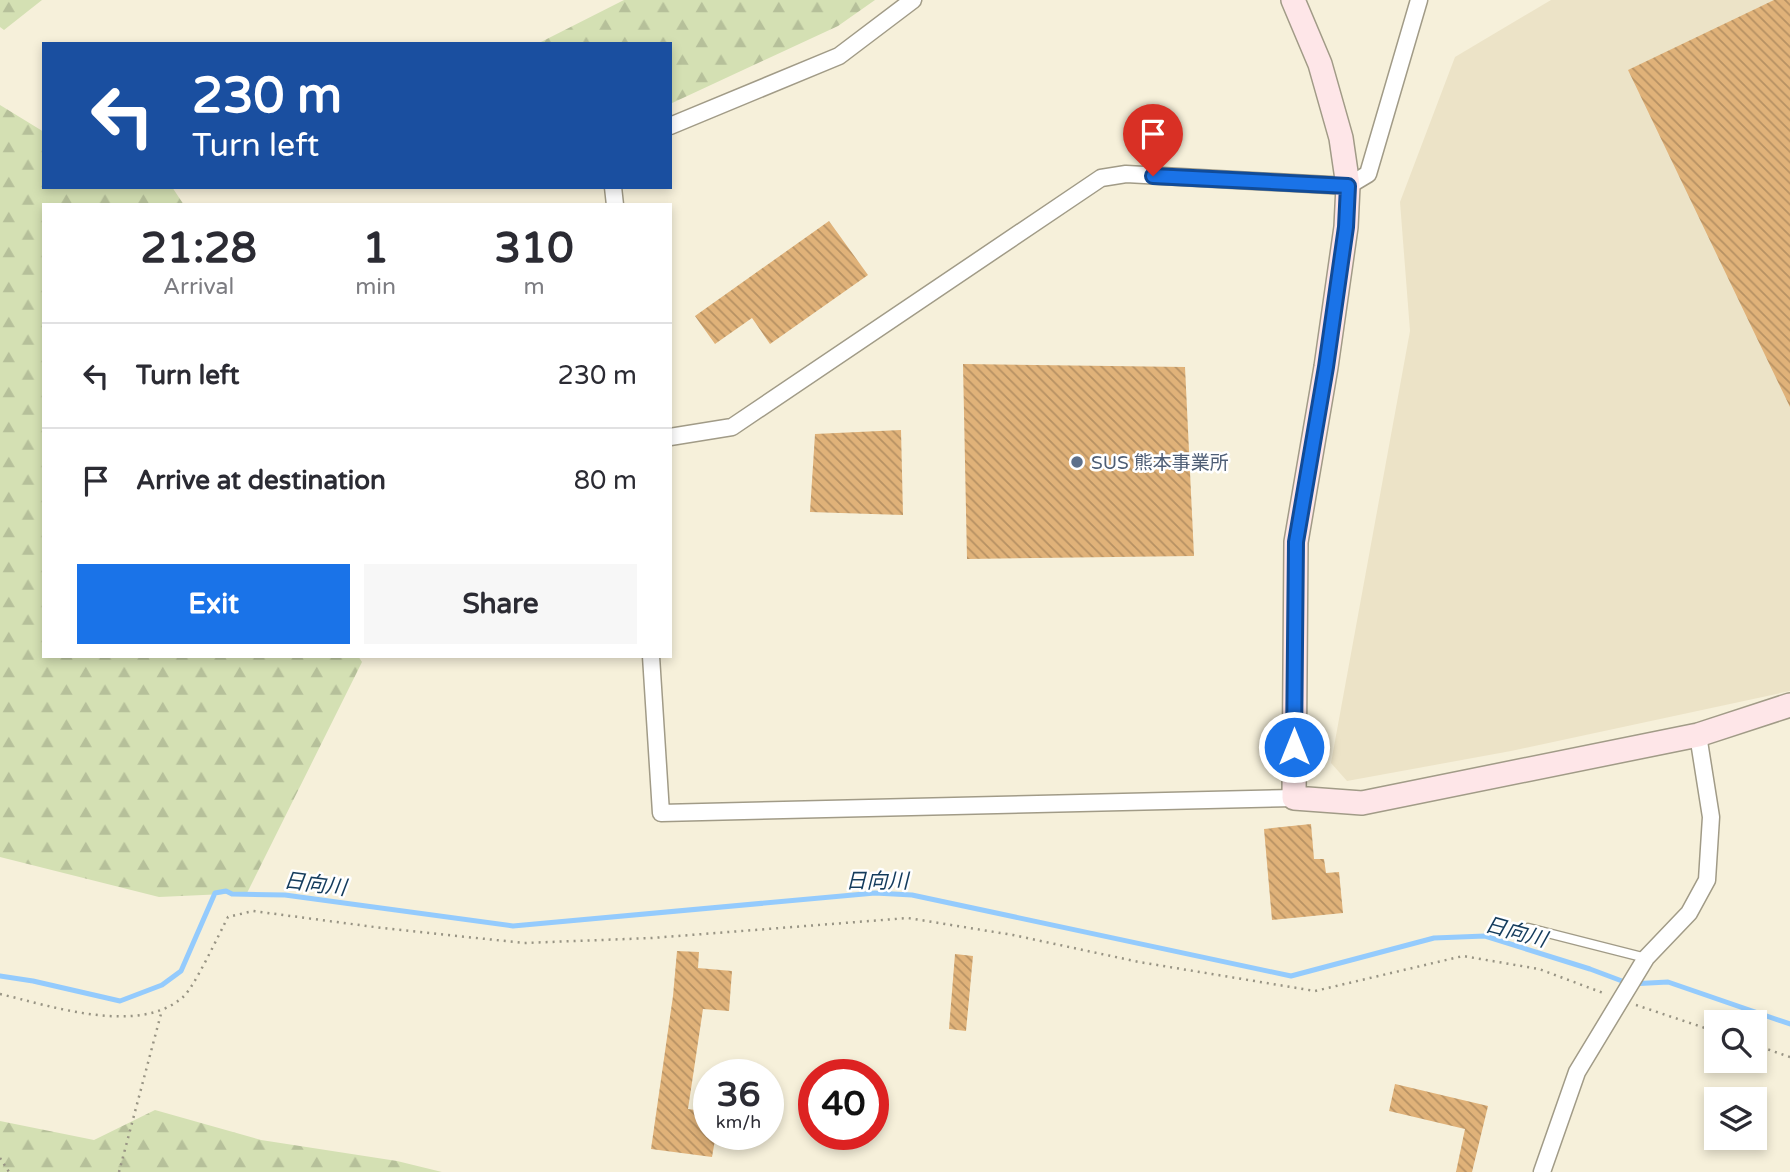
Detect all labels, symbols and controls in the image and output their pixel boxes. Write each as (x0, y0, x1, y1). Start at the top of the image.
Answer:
text: 230 m (192, 67, 342, 126)
icon: left (77, 70, 168, 161)
pin (1123, 104, 1183, 176)
icon: arrive (1134, 115, 1172, 153)
text: Turn left (192, 127, 319, 165)
text: 21:28 (140, 223, 257, 274)
text: 1 (362, 223, 389, 274)
text: 310 (494, 223, 574, 274)
text: Arrival (163, 273, 234, 301)
text: min (355, 273, 396, 301)
text: m (523, 273, 545, 301)
icon: left (77, 357, 115, 395)
text: Turn left (136, 360, 239, 391)
text: 230 m (557, 360, 637, 391)
place label: SUS 熊本事業所 (1091, 452, 1229, 474)
marker: SUS 熊本事業所 (1069, 454, 1085, 470)
icon: arrive (77, 462, 115, 500)
text: Arrive at destination (136, 465, 386, 496)
text: 80 m (574, 465, 637, 496)
button: Exit (77, 564, 350, 644)
button: Share (364, 564, 637, 644)
position arrow (1257, 710, 1331, 784)
water label: 日向川 (282, 868, 350, 901)
water label: 日向川 (846, 869, 910, 894)
water label: 日向川 (1482, 912, 1551, 953)
map controls (1704, 1010, 1767, 1150)
button: search (1704, 1010, 1767, 1073)
speed limit sign: 40 (798, 1059, 889, 1150)
text: 36 (717, 1074, 760, 1116)
button: layers (1704, 1087, 1767, 1150)
text: km/h (716, 1111, 761, 1133)

